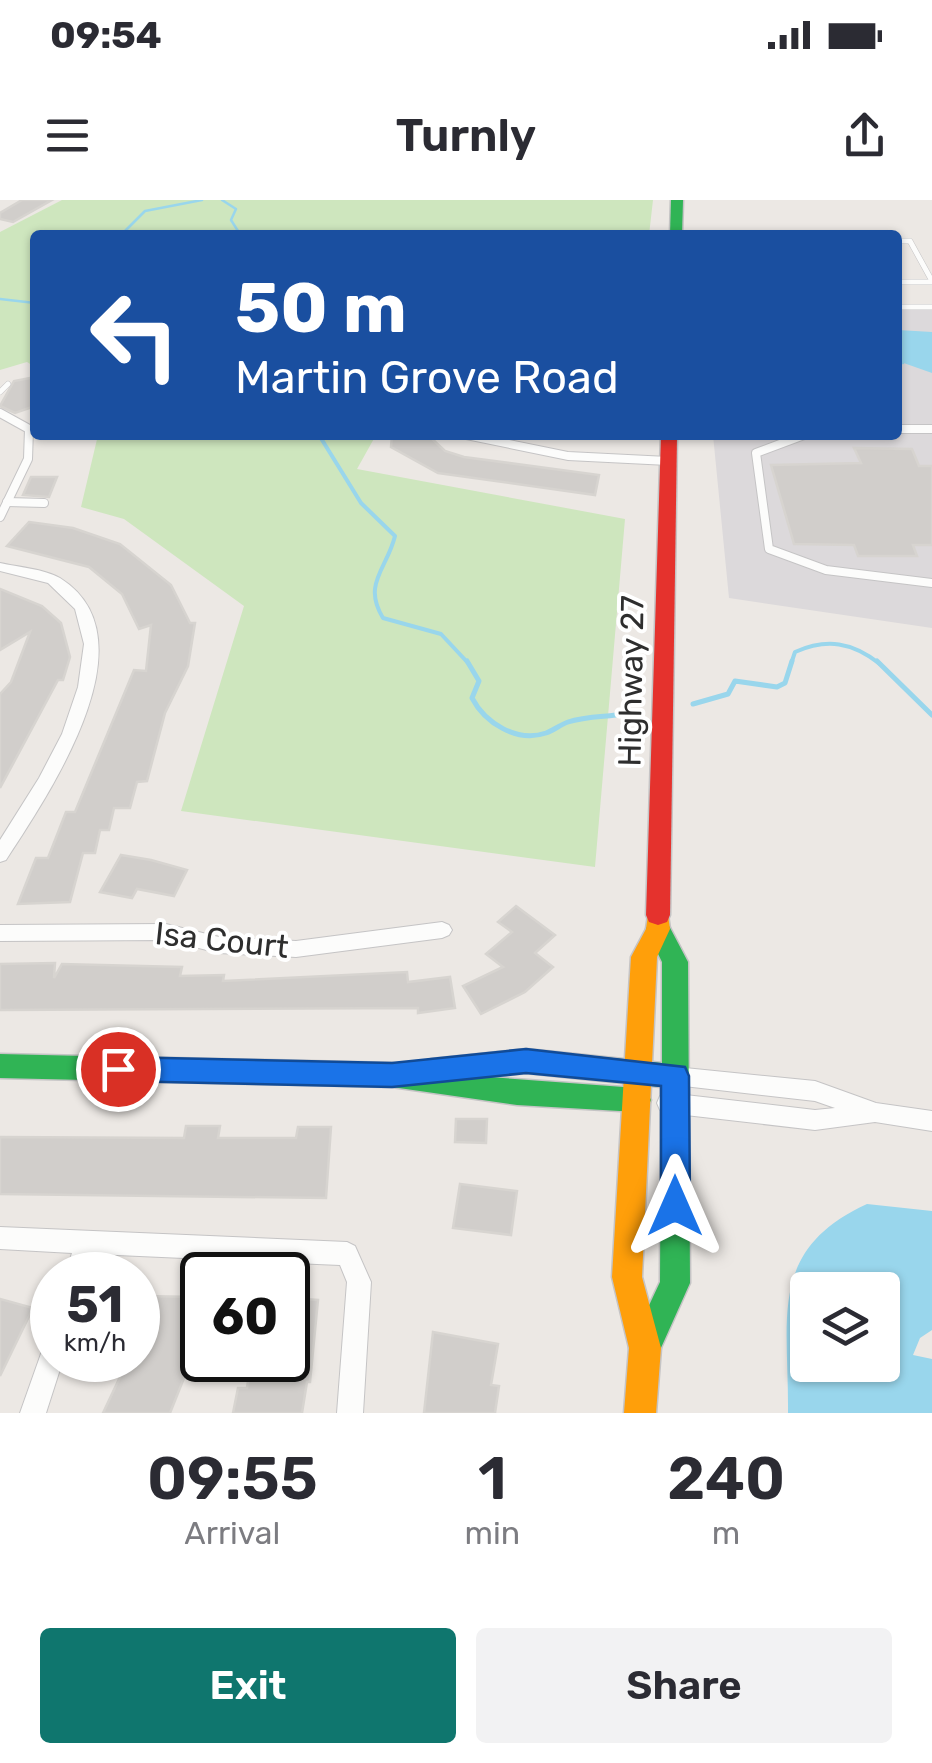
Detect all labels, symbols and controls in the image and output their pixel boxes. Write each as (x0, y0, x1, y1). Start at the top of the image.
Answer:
text: 09:54 (50, 12, 162, 58)
icon: menu (40, 108, 95, 163)
icon: share (837, 108, 892, 163)
text: Turnly (396, 109, 536, 162)
text: 50 m (235, 267, 407, 350)
icon: left (70, 270, 200, 400)
text: Martin Grove Road (235, 351, 619, 404)
street label: Highway 27 (611, 595, 651, 767)
street label: Isa Court (153, 914, 291, 966)
pin (76, 1027, 161, 1112)
icon: arrive (91, 1042, 146, 1097)
position arrow (623, 1154, 727, 1258)
speed limit sign: 60 (180, 1252, 310, 1382)
map controls (790, 1272, 900, 1382)
button: layers (790, 1272, 900, 1382)
text: 51 (67, 1275, 123, 1335)
text: km/h (64, 1328, 126, 1357)
text: 09:55 (147, 1443, 318, 1514)
text: 1 (478, 1443, 507, 1514)
text: 240 (667, 1443, 785, 1514)
text: Arrival (184, 1514, 280, 1552)
text: min (465, 1514, 520, 1552)
text: m (712, 1514, 740, 1552)
button: Exit (40, 1628, 456, 1743)
button: Share (476, 1628, 892, 1743)

